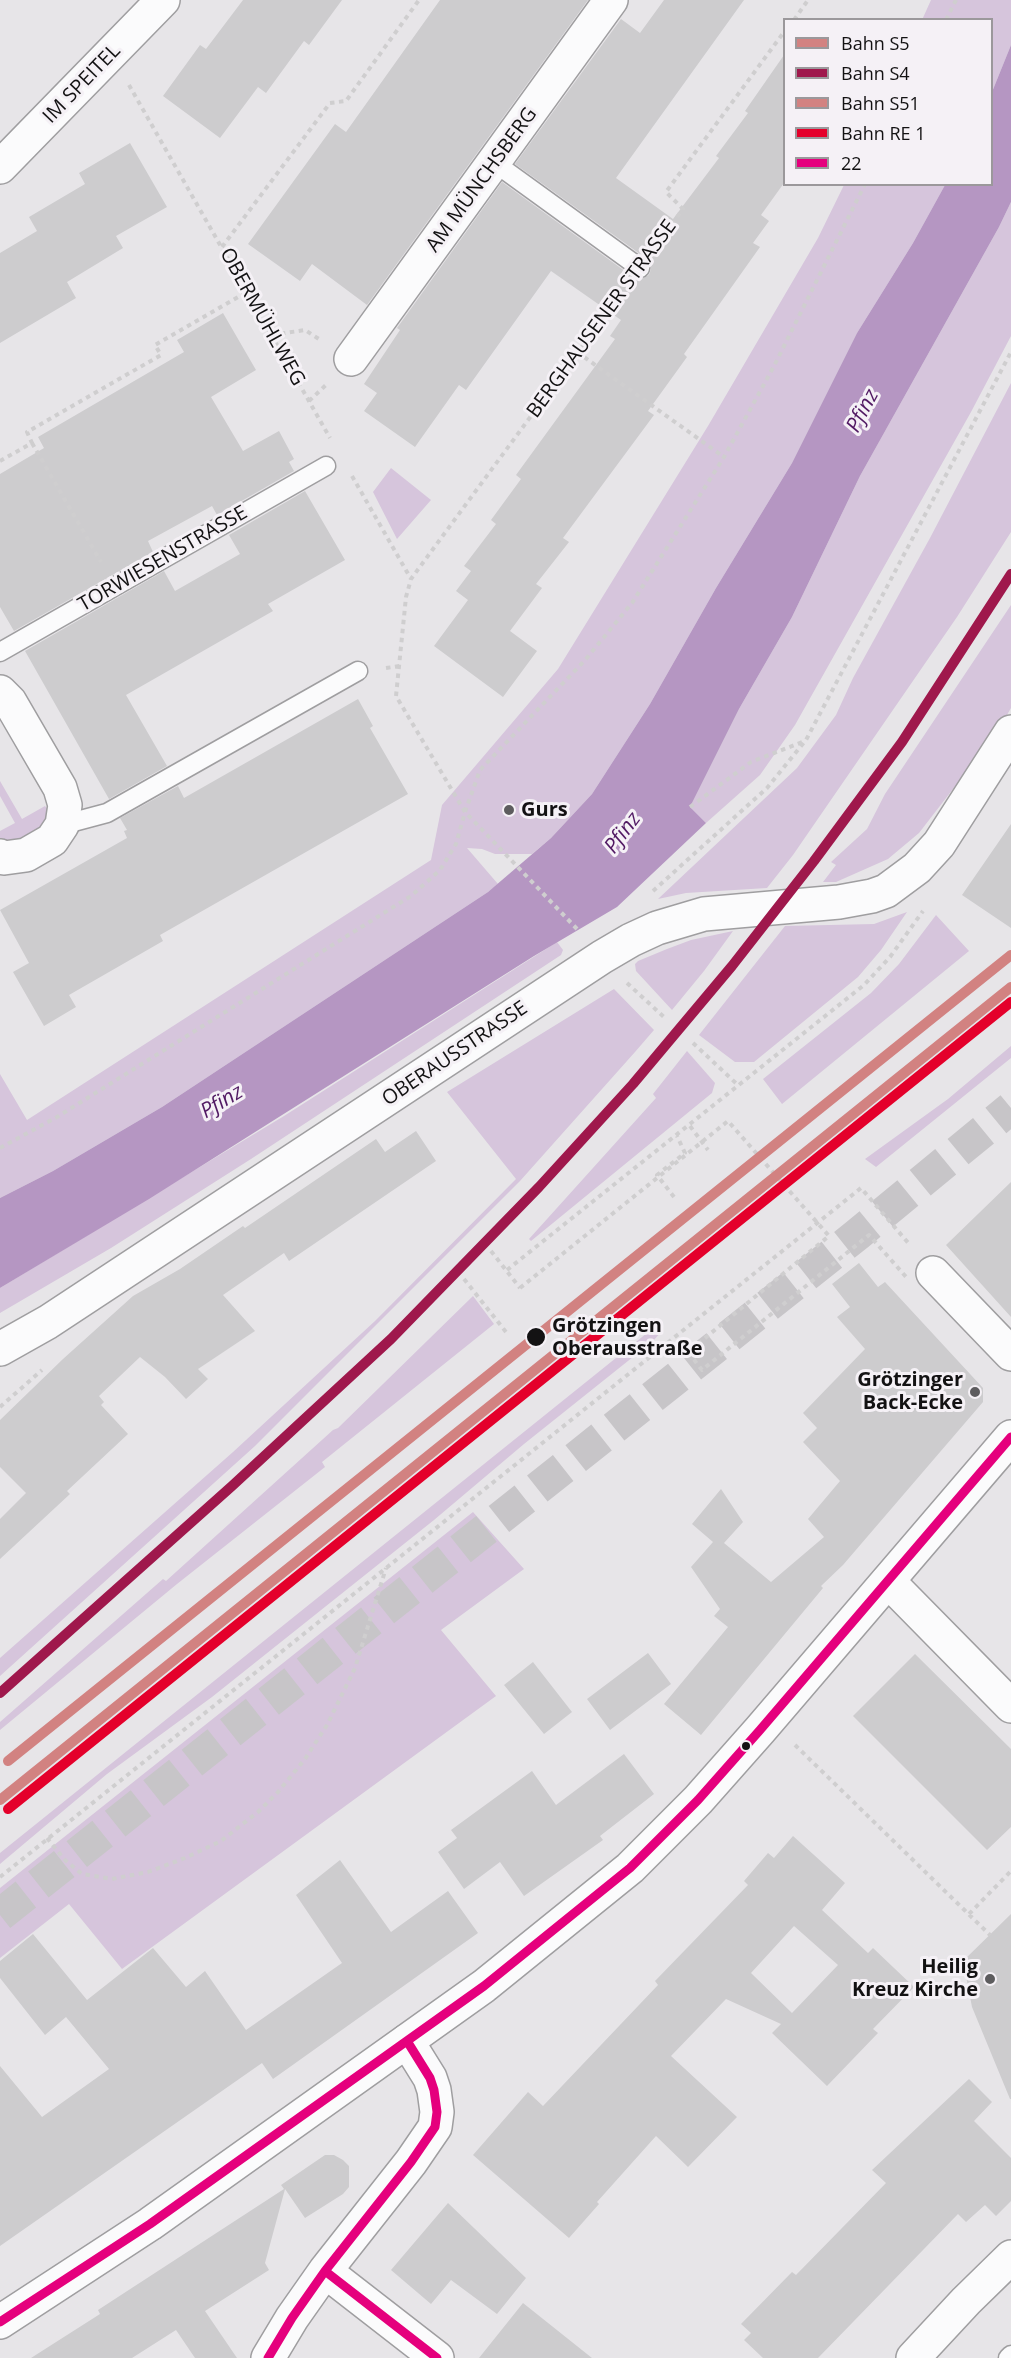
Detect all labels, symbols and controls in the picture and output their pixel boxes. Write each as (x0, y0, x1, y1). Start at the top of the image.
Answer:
legend (783, 18, 993, 186)
text: Bahn S5 (841, 31, 910, 55)
street label: IM SPEITEL (38, 39, 126, 129)
text: Bahn S4 (841, 61, 910, 85)
text: Bahn S51 (841, 91, 920, 115)
street label: AM MÜNCHSBERG (422, 103, 542, 257)
text: Bahn RE 1 (841, 121, 925, 145)
text: 22 (841, 151, 862, 175)
street label: BERGHAUSENER STRASSE (522, 215, 682, 423)
street label: OBERMÜHLWEG (214, 244, 310, 390)
water label: Pfinz (841, 385, 885, 437)
street label: TORWIESENSTRASSE (74, 501, 252, 617)
place label: Gurs (521, 798, 568, 822)
marker: Gurs (502, 803, 516, 817)
water label: Pfinz (599, 807, 647, 859)
street label: OBERAUSSTRASSE (378, 996, 532, 1112)
water label: Pfinz (196, 1080, 248, 1124)
place label: Grötzingen Oberausstraße (552, 1314, 702, 1361)
marker: Grötzingen Oberausstraße (525, 1326, 547, 1348)
place label: Grötzinger Back-Ecke (857, 1368, 963, 1415)
marker: Grötzinger Back-Ecke (968, 1385, 982, 1399)
unlabelled marker (740, 1740, 752, 1752)
place label: Heilig Kreuz Kirche (852, 1955, 978, 2002)
marker: Heilig Kreuz Kirche (983, 1972, 997, 1986)

